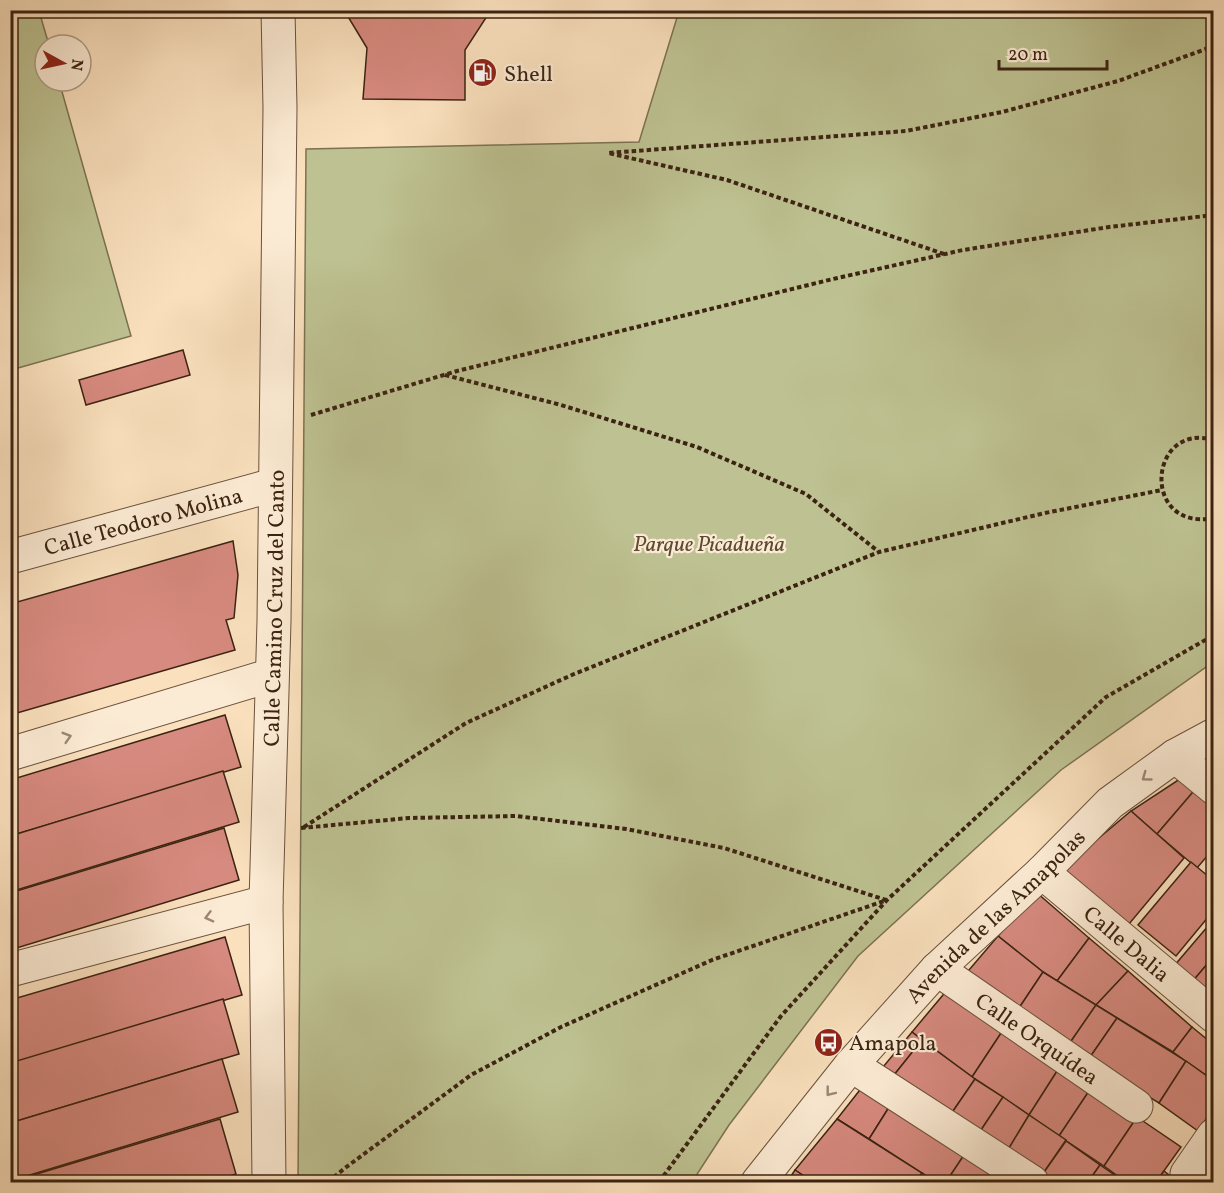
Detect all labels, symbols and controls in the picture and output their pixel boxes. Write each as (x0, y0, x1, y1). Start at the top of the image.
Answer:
north arrow (33, 33, 93, 93)
scale bar (999, 33, 1107, 71)
text: 20 m (1008, 43, 1048, 68)
fuel station icon: Shell (467, 57, 499, 89)
text: N (64, 58, 88, 72)
place label: Shell (504, 60, 553, 91)
street label: Calle Camino Cruz del Canto (257, 469, 294, 747)
street label: Calle Teodoro Molina (41, 481, 247, 565)
park label: Parque Picadueña (633, 530, 785, 561)
one-way arrow (61, 732, 71, 744)
one-way arrow (1142, 770, 1153, 781)
street label: Avenida de las Amapolas (900, 823, 1094, 1012)
street label: Calle Dalia (1075, 900, 1176, 991)
one-way arrow (205, 910, 215, 922)
street label: Calle Orquídea (968, 987, 1104, 1094)
bus stop icon: Amapola (812, 1026, 844, 1058)
place label: Amapola (849, 1029, 937, 1060)
one-way arrow (827, 1085, 838, 1096)

